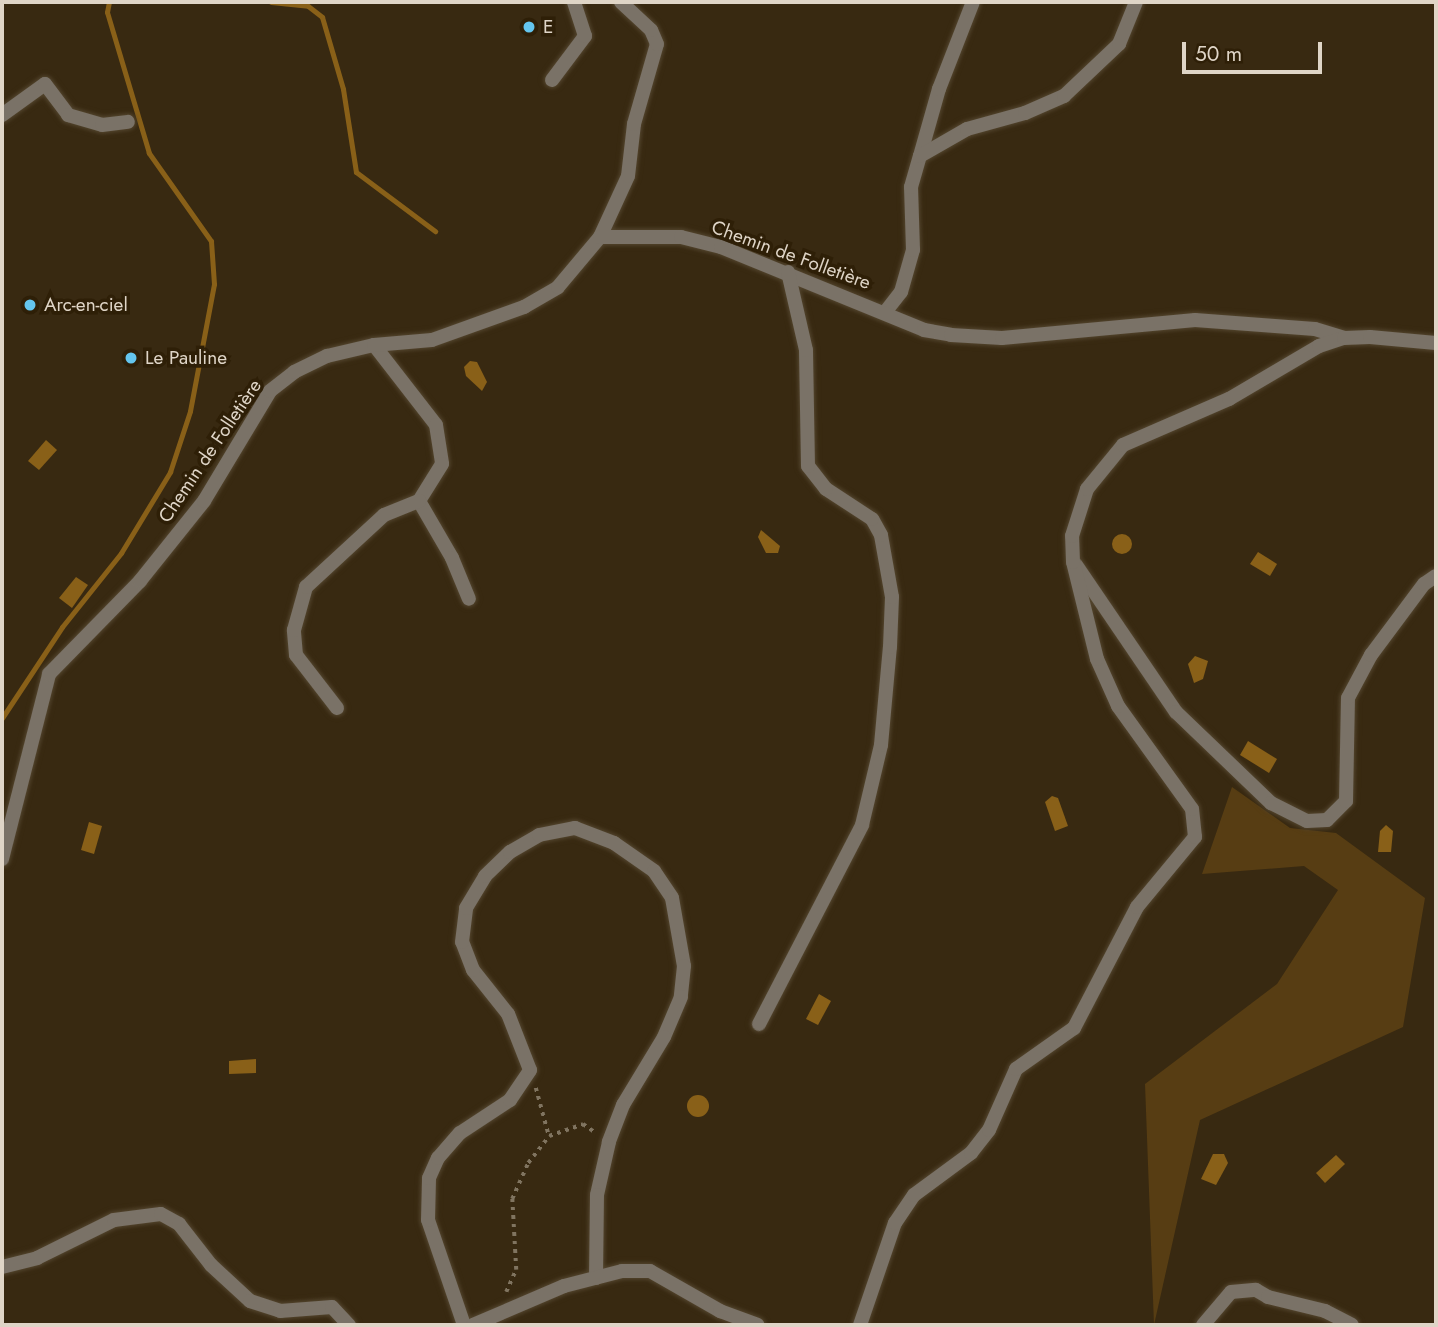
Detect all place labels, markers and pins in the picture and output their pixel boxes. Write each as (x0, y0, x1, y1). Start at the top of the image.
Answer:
place label: E (543, 16, 553, 38)
marker: E (521, 19, 537, 35)
place label: Arc-en-ciel (44, 294, 128, 316)
marker: Arc-en-ciel (22, 297, 38, 313)
place label: Le Pauline (145, 347, 227, 369)
marker: Le Pauline (123, 350, 139, 366)

